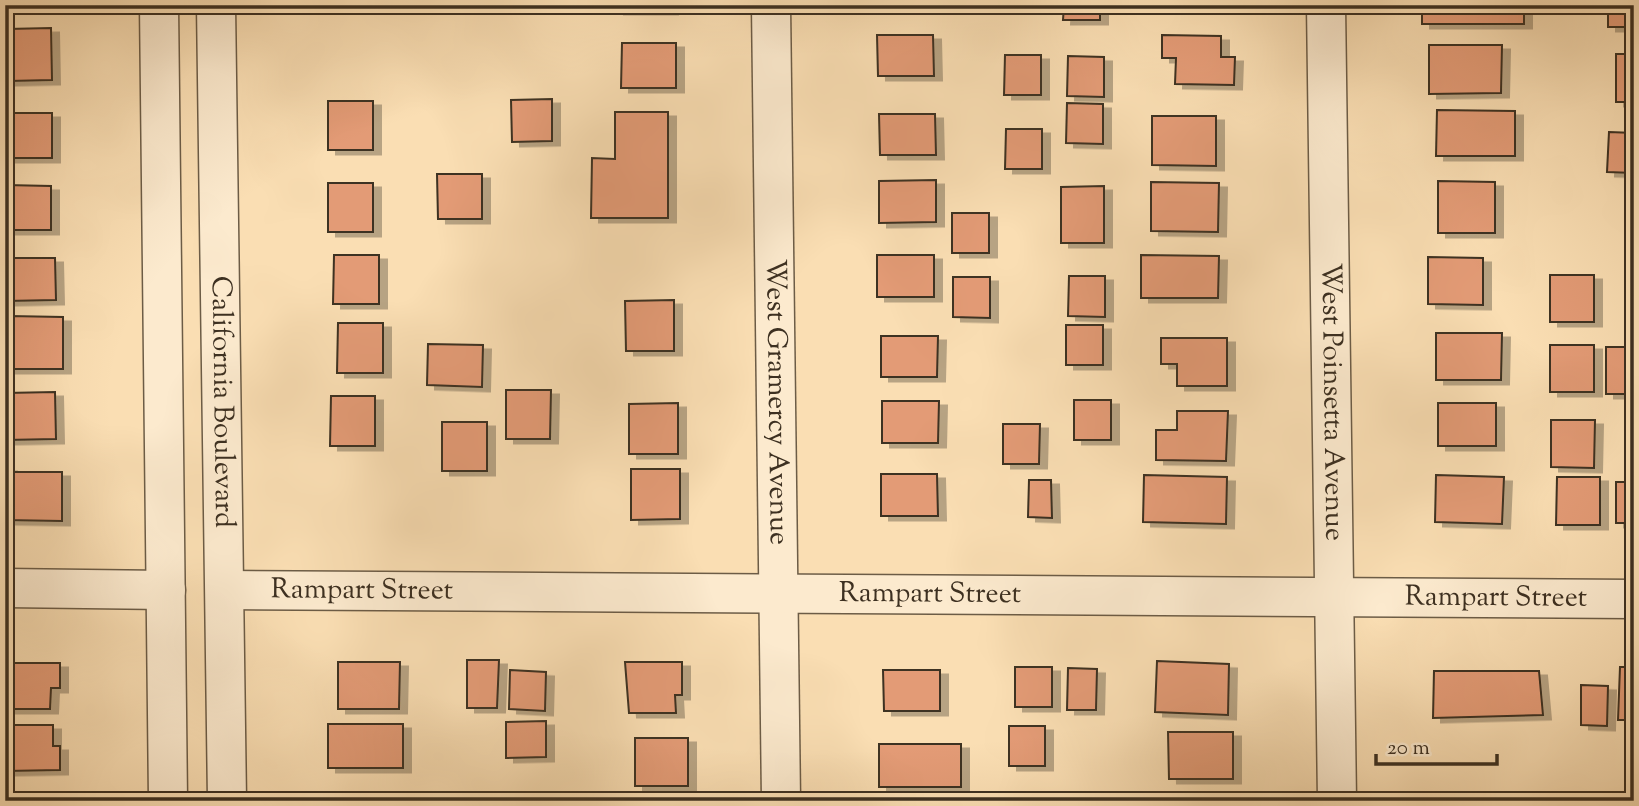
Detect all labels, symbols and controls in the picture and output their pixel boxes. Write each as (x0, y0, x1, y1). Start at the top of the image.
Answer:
street label: West Gramercy Avenue (754, 259, 798, 545)
street label: West Poinsetta Avenue (1310, 263, 1353, 541)
street label: California Boulevard (200, 276, 243, 528)
street label: Rampart Street (271, 570, 454, 611)
street label: Rampart Street (839, 574, 1022, 615)
street label: Rampart Street (1405, 578, 1588, 619)
scale bar (1376, 722, 1497, 766)
text: 20 m (1387, 734, 1430, 764)

